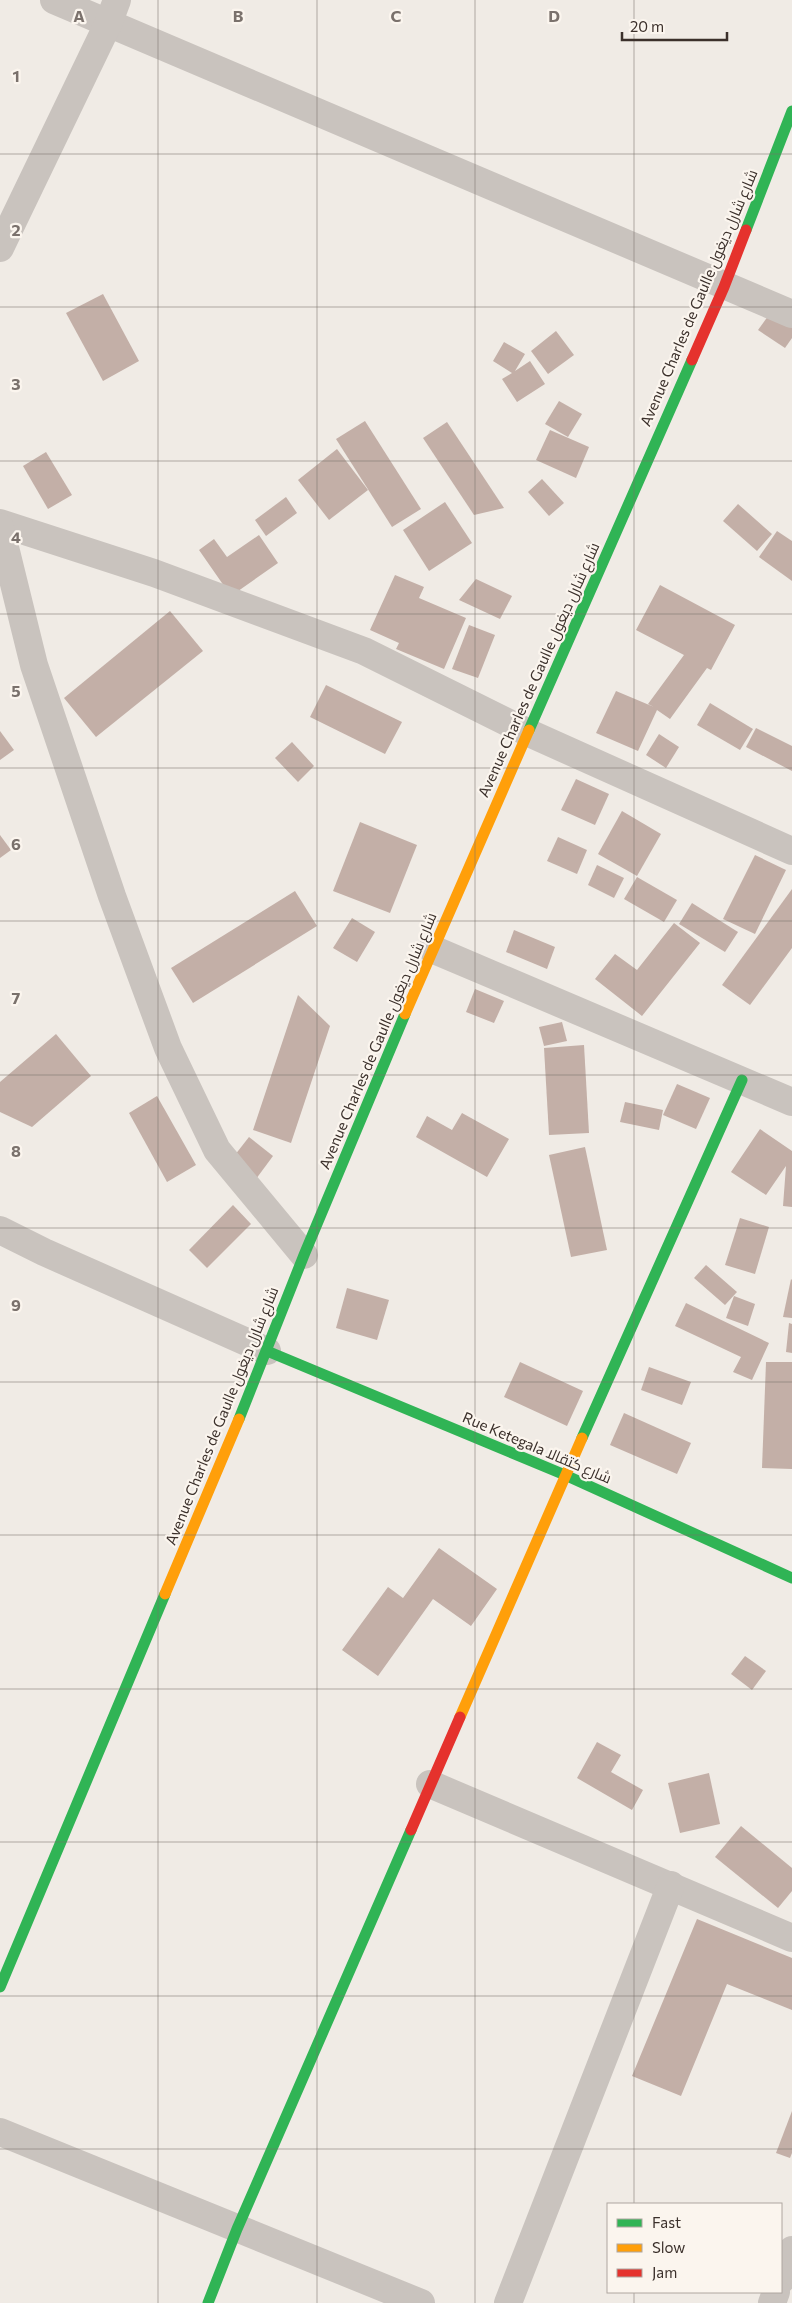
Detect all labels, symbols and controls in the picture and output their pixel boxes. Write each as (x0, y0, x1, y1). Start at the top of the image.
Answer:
text: A (73, 6, 85, 25)
text: B (233, 6, 244, 25)
text: C (391, 6, 402, 25)
text: D (548, 6, 560, 25)
scale bar (622, 10, 727, 42)
text: 20 m (630, 17, 664, 35)
text: 1 (12, 66, 20, 85)
street label: Avenue Charles de Gaulle شارع شارل ديغول (636, 167, 763, 430)
text: 2 (11, 220, 21, 239)
text: 3 (11, 374, 21, 393)
text: 4 (11, 527, 21, 546)
street label: Avenue Charles de Gaulle شارع شارل ديغول (474, 539, 605, 801)
text: 5 (11, 681, 21, 700)
text: 6 (11, 834, 21, 853)
street label: Avenue Charles de Gaulle شارع شارل ديغول (315, 910, 442, 1173)
text: 7 (12, 988, 21, 1007)
text: 8 (11, 1141, 21, 1160)
street label: Avenue Charles de Gaulle شارع شارل ديغول (161, 1284, 284, 1549)
text: 9 (11, 1295, 21, 1314)
street label: Rue Ketegala شارع كتقالا (459, 1407, 615, 1489)
legend (607, 2203, 782, 2293)
text: Fast (652, 2213, 681, 2231)
text: Slow (652, 2238, 685, 2256)
text: Jam (652, 2263, 677, 2281)

